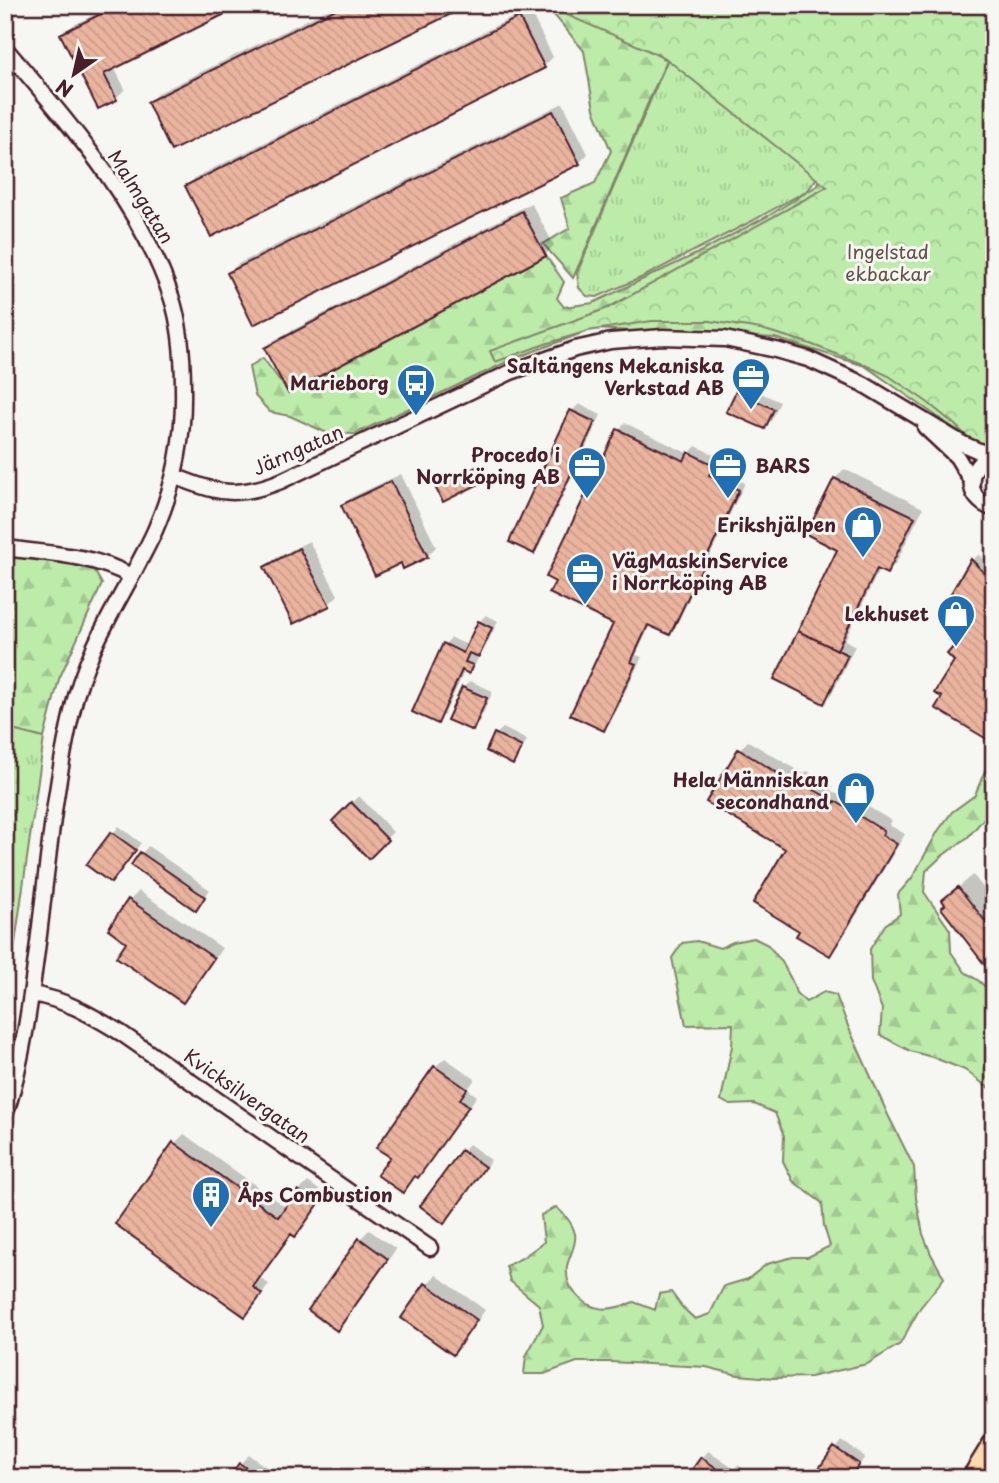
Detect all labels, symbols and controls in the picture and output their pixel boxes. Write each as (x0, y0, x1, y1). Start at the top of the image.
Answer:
north arrow (38, 38, 108, 108)
text: N (50, 73, 78, 105)
street label: Malmgatan (102, 144, 182, 249)
park label: Ingelstad ekbackar (845, 237, 931, 287)
place label: Saltängens Mekaniska Verkstad AB (507, 351, 724, 401)
office icon: Saltängens Mekaniska Verkstad AB (730, 356, 772, 411)
bus stop icon: Marieborg (395, 362, 437, 417)
place label: Marieborg (290, 368, 389, 396)
street label: Järngatan (248, 417, 347, 481)
place label: Procedo i Norrköping AB (416, 440, 560, 490)
office icon: Procedo i Norrköping AB (566, 445, 608, 500)
office icon: BARS (707, 445, 749, 500)
place label: BARS (755, 451, 810, 479)
shop icon: Erikshjälpen (842, 504, 884, 559)
place label: Erikshjälpen (717, 510, 836, 538)
place label: VägMaskinService i Norrköping AB (612, 546, 788, 596)
office icon: VägMaskinService i Norrköping AB (564, 551, 606, 606)
shop icon: Lekhuset (935, 593, 977, 648)
place label: Lekhuset (844, 599, 929, 627)
place label: Hela Människan secondhand (673, 765, 829, 815)
shop icon: Hela Människan secondhand (835, 770, 877, 825)
street label: Kvicksilvergatan (179, 1041, 316, 1149)
building icon: Åps Combustion (190, 1174, 232, 1229)
place label: Åps Combustion (237, 1180, 393, 1208)

